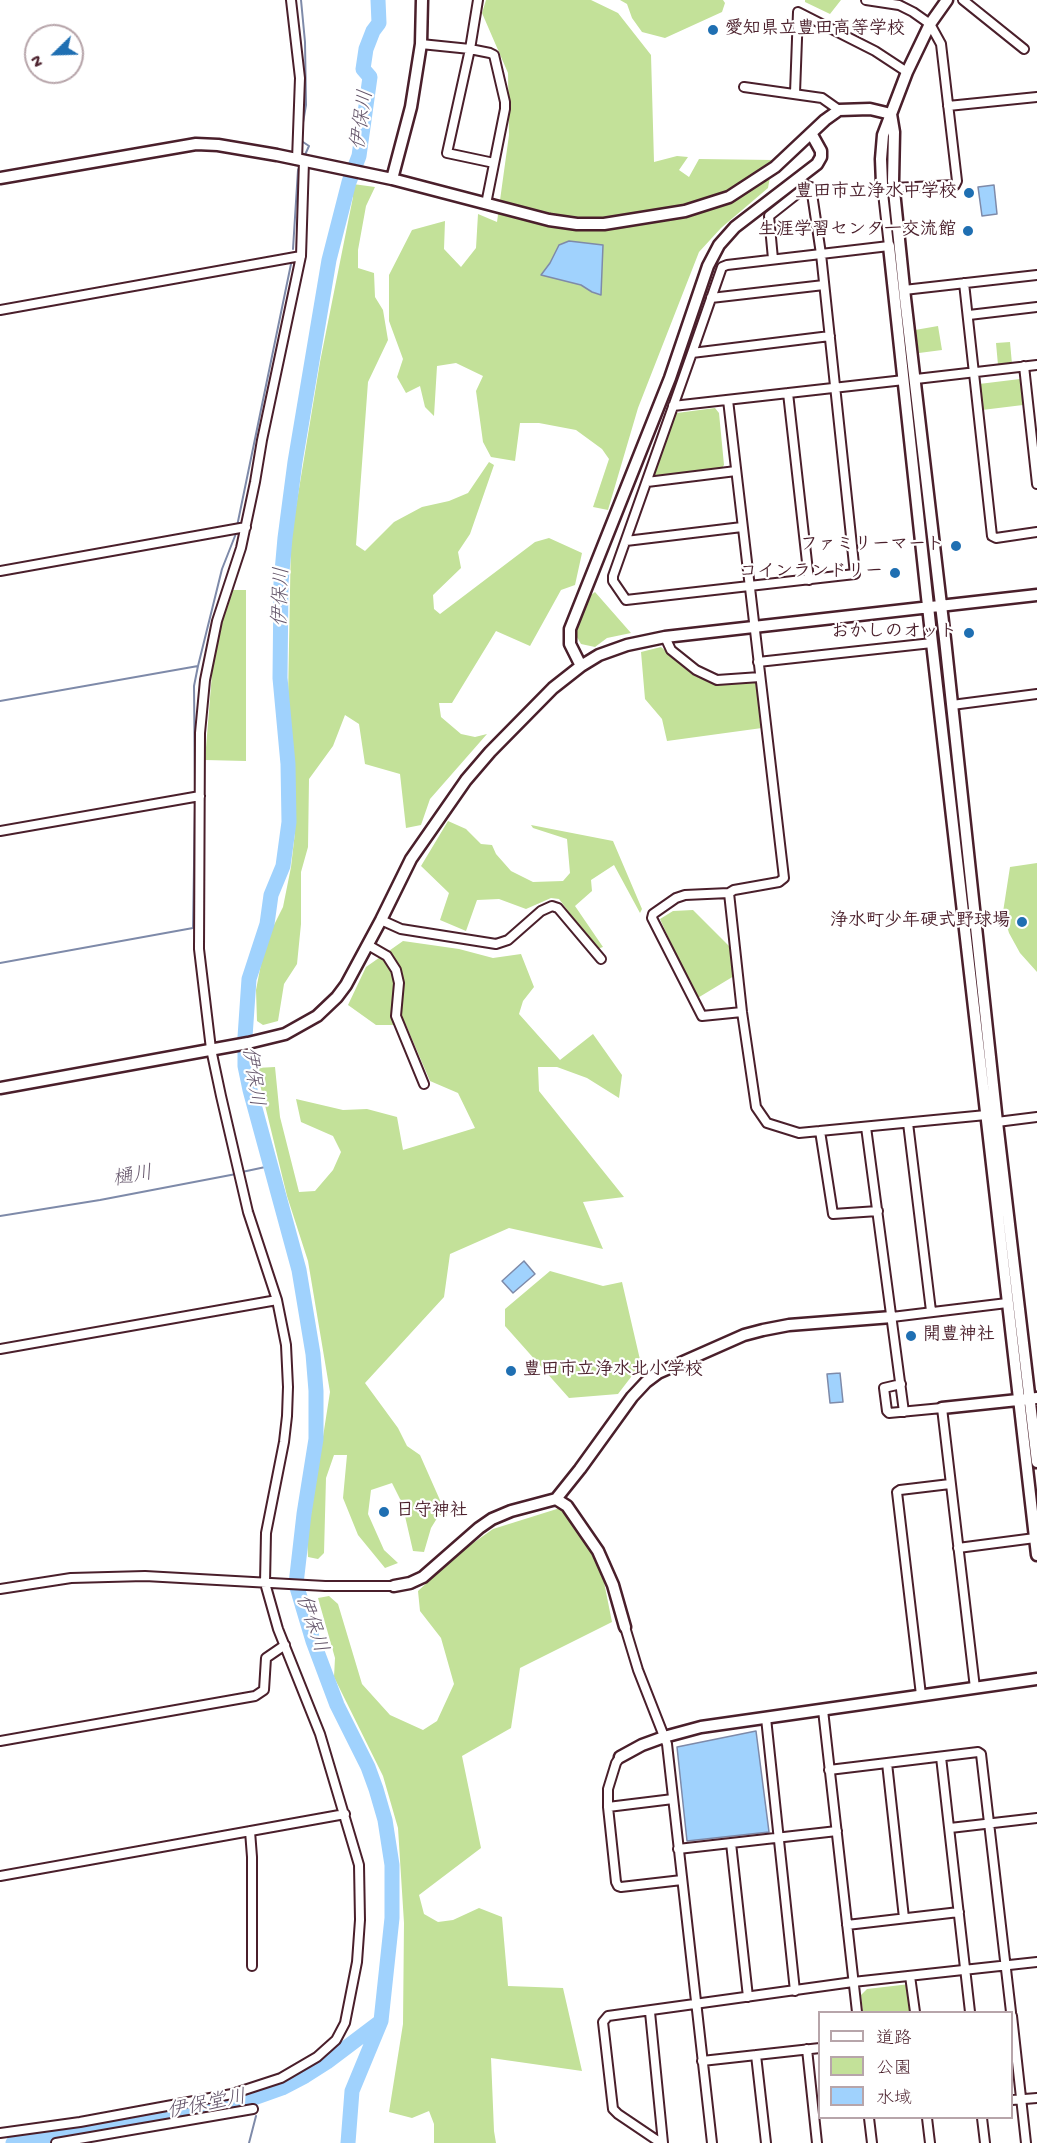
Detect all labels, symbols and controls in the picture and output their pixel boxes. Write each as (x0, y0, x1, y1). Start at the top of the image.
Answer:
place label: 愛知県立豊田高等学校 (725, 19, 905, 41)
marker: 愛知県立豊田高等学校 (706, 23, 720, 37)
north arrow (24, 24, 84, 84)
text: N (28, 52, 50, 69)
water label: 伊保川 (348, 89, 380, 151)
place label: 豊田市立浄水中学校 (795, 182, 957, 204)
marker: 豊田市立浄水中学校 (962, 186, 976, 200)
place label: 生涯学習センタ一交流館 (758, 220, 956, 242)
marker: 生涯学習センタ一交流館 (961, 224, 975, 238)
place label: ファミリーマート (800, 535, 944, 557)
marker: ファミリーマート (949, 539, 963, 553)
place label: コインランドリー (739, 562, 883, 584)
marker: コインランドリー (888, 566, 902, 580)
water label: 伊保川 (270, 567, 296, 627)
place label: おかしのオット (831, 622, 957, 644)
marker: おかしのオット (962, 626, 976, 640)
place label: 浄水町少年硬式野球場 (830, 911, 1010, 933)
marker: 浄水町少年硬式野球場 (1015, 915, 1029, 929)
water label: 伊保川 (235, 1046, 267, 1108)
water label: 樋川 (111, 1163, 155, 1193)
place label: 開豊神社 (923, 1325, 995, 1347)
marker: 開豊神社 (904, 1329, 918, 1343)
place label: 豊田市立浄水北小学校 (523, 1360, 703, 1382)
marker: 豊田市立浄水北小学校 (504, 1364, 518, 1378)
place label: 日守神社 (396, 1501, 468, 1523)
marker: 日守神社 (377, 1505, 391, 1519)
water label: 伊保川 (289, 1592, 331, 1656)
legend (818, 2011, 1013, 2119)
text: 道路 (876, 2029, 912, 2050)
text: 公園 (876, 2059, 912, 2080)
water label: 伊保堂川 (165, 2087, 249, 2125)
text: 水域 (876, 2089, 912, 2110)

